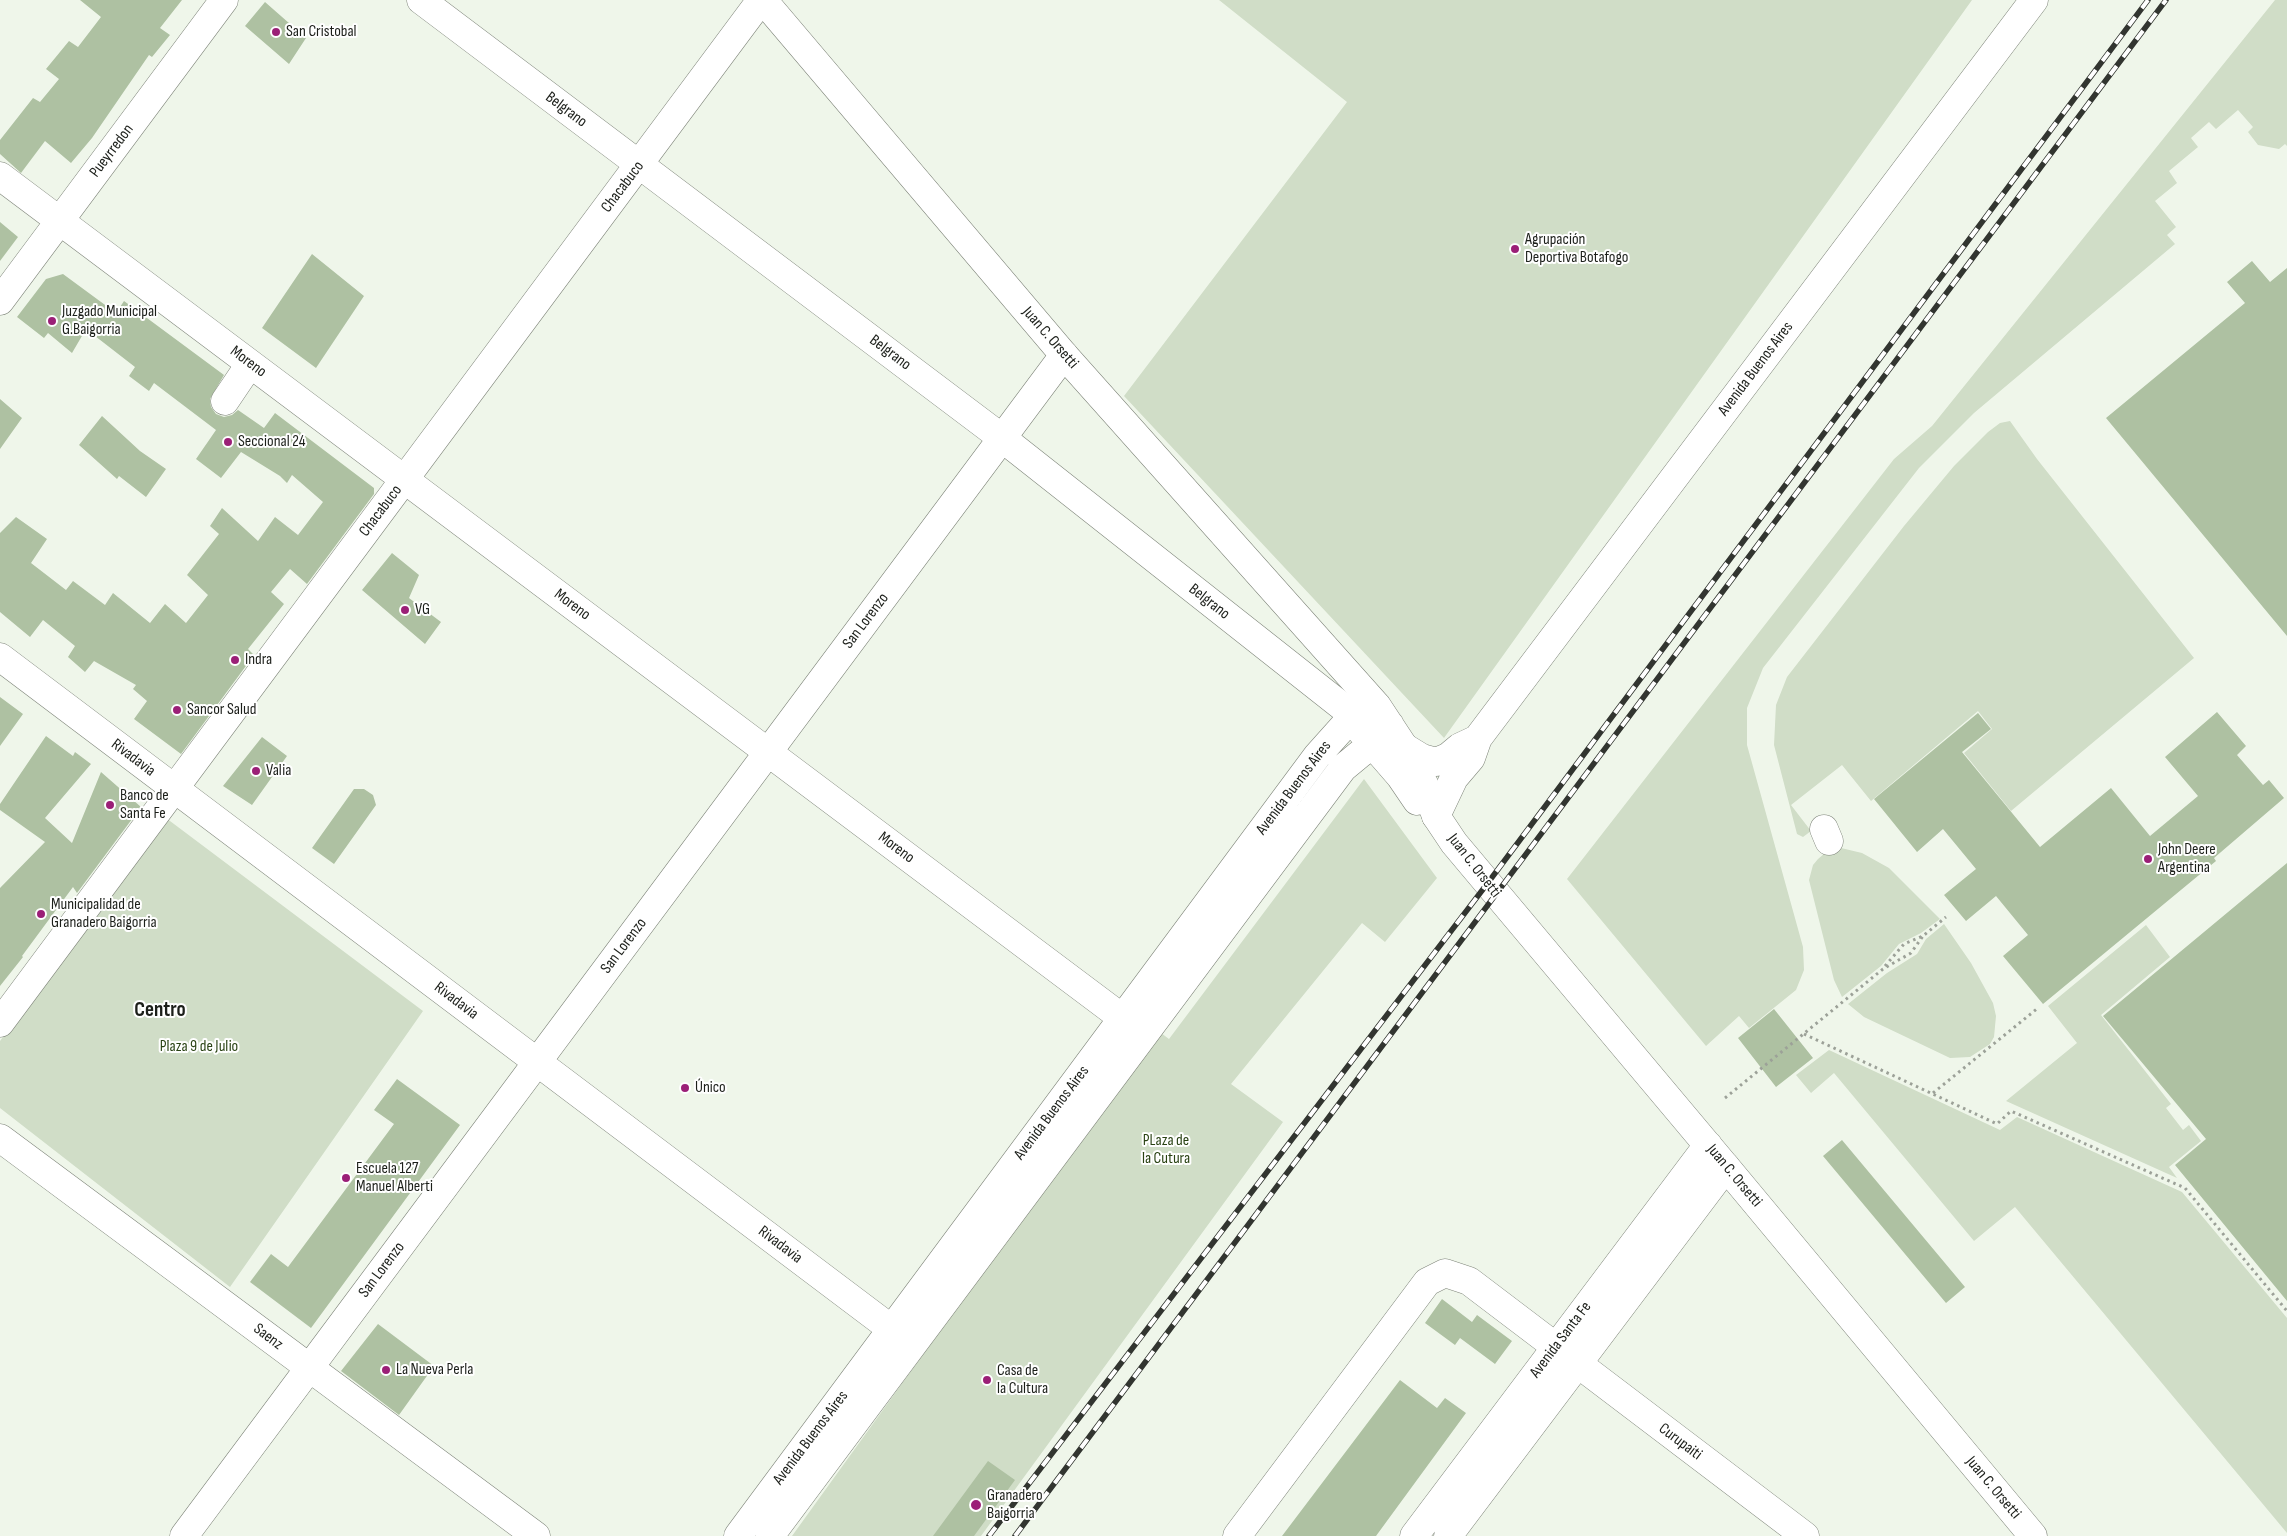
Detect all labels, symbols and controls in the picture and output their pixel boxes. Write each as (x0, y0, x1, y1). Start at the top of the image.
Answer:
place label: San Cristobal (286, 22, 357, 42)
marker: San Cristobal (270, 26, 282, 38)
street label: Belgrano (541, 88, 591, 132)
street label: Pueyrredon (86, 121, 138, 181)
street label: Chacabuco (597, 157, 649, 217)
place label: Agrupación Deportiva Botafogo (1525, 230, 1628, 268)
marker: Agrupación Deportiva Botafogo (1509, 243, 1521, 255)
place label: Juzgado Municipal G.Baigorria (62, 302, 157, 340)
street label: Juan C. Orsetti (1018, 303, 1082, 373)
marker: Juzgado Municipal G.Baigorria (46, 315, 58, 327)
street label: Avenida Buenos Aires (1714, 318, 1798, 420)
street label: Belgrano (865, 331, 915, 375)
street label: Moreno (226, 342, 270, 382)
place label: Seccional 24 (238, 432, 305, 452)
marker: Seccional 24 (222, 436, 234, 448)
street label: Chacabuco (355, 481, 407, 541)
street label: Belgrano (1185, 580, 1233, 624)
street label: Moreno (550, 585, 594, 625)
street label: San Lorenzo (839, 589, 893, 653)
place label: VG (415, 600, 430, 620)
marker: VG (399, 604, 411, 616)
place label: Indra (245, 650, 272, 670)
marker: Indra (229, 654, 241, 666)
place label: Sancor Salud (187, 700, 256, 720)
marker: Sancor Salud (171, 704, 183, 716)
street label: Rivadavia (107, 735, 159, 781)
street label: Avenida Buenos Aires (1252, 737, 1336, 839)
place label: Valia (266, 761, 291, 781)
marker: Valia (250, 765, 262, 777)
place label: Banco de Santa Fe (120, 786, 169, 824)
marker: Banco de Santa Fe (104, 799, 116, 811)
street label: Moreno (874, 828, 918, 868)
street label: Juan C. Orsetti (1443, 830, 1505, 902)
place label: John Deere Argentina (2158, 840, 2216, 878)
marker: John Deere Argentina (2142, 853, 2154, 865)
place label: Municipalidad de Granadero Baigorria (51, 895, 157, 933)
marker: Municipalidad de Granadero Baigorria (35, 908, 47, 920)
street label: San Lorenzo (597, 914, 651, 978)
street label: Rivadavia (430, 978, 482, 1024)
district label: Centro (134, 998, 186, 1024)
park label: Plaza 9 de Julio (160, 1037, 238, 1057)
street label: Avenida Buenos Aires (1010, 1062, 1094, 1164)
place label: Único (695, 1078, 726, 1098)
marker: Único (679, 1082, 691, 1094)
park label: PLaza de la Cutura (1142, 1131, 1190, 1169)
street label: Juan C. Orsetti (1702, 1141, 1766, 1211)
place label: Escuela 127 Manuel Alberti (356, 1159, 433, 1197)
marker: Escuela 127 Manuel Alberti (340, 1172, 352, 1184)
street label: Rivadavia (754, 1222, 806, 1268)
street label: San Lorenzo (355, 1238, 409, 1302)
street label: Avenida Santa Fe (1526, 1298, 1596, 1382)
street label: Saenz (249, 1320, 287, 1354)
place label: La Nueva Perla (396, 1360, 473, 1380)
place label: Casa de la Cultura (997, 1361, 1048, 1399)
marker: La Nueva Perla (380, 1364, 392, 1376)
marker: Casa de la Cultura (981, 1374, 993, 1386)
street label: Avenida Buenos Aires (769, 1387, 853, 1489)
street label: Curupaiti (1655, 1420, 1705, 1464)
street label: Juan C. Orsetti (1961, 1453, 2025, 1523)
place label: Granadero Baigorria (987, 1486, 1043, 1524)
marker: Granadero Baigorria (969, 1498, 983, 1512)

